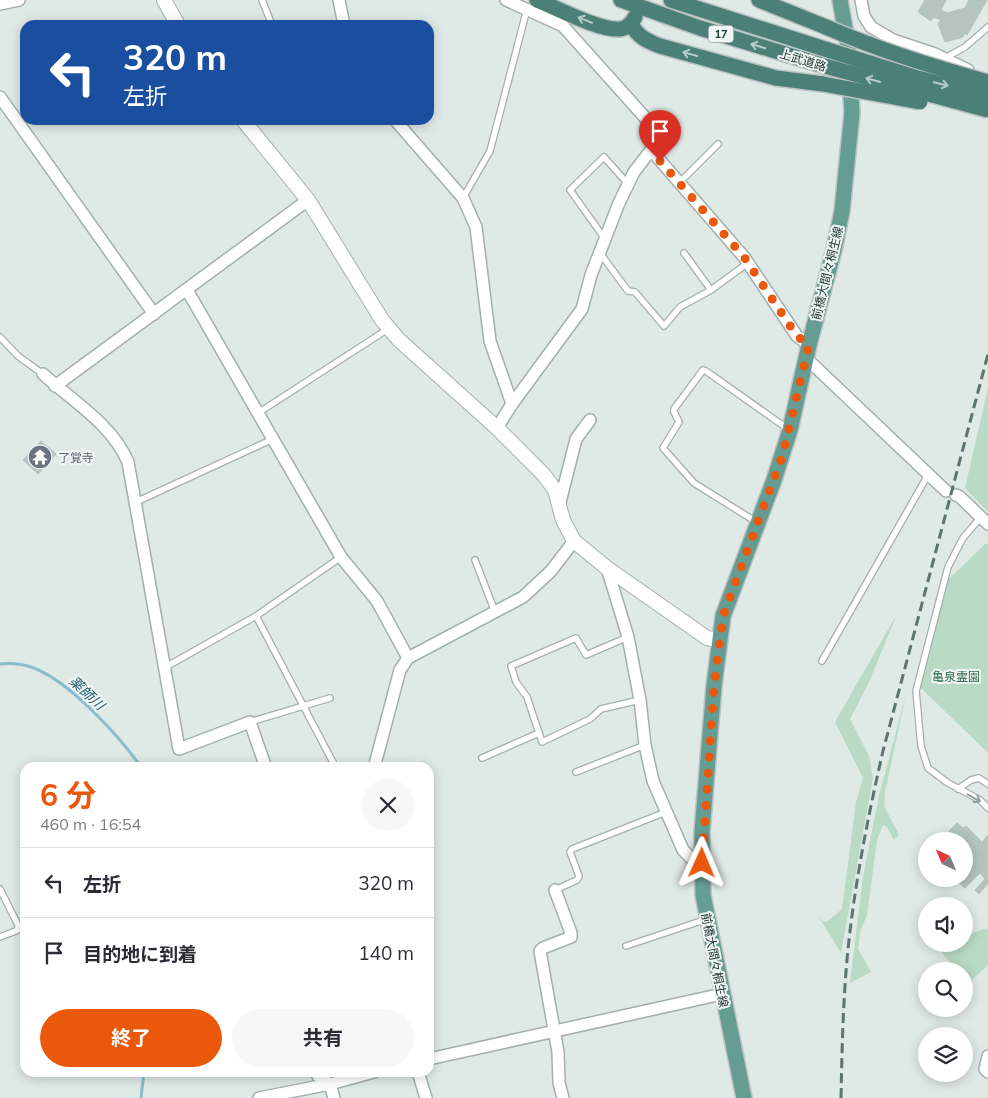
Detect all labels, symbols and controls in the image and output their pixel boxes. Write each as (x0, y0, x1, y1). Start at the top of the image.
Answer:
one-way arrow (578, 15, 593, 24)
road number: 17 (708, 26, 734, 42)
text: 320 m (123, 35, 227, 79)
icon: left (40, 40, 105, 105)
one-way arrow (750, 40, 766, 50)
street label: 上武道路 (778, 46, 828, 74)
one-way arrow (683, 49, 699, 59)
one-way arrow (866, 75, 882, 84)
one-way arrow (933, 80, 949, 89)
text: 左折 (123, 82, 167, 110)
pin (639, 110, 681, 161)
icon: arrive (646, 117, 674, 145)
street label: 前橋大間々桐生線 (808, 225, 846, 321)
temple icon: 了覚寺 (27, 444, 53, 470)
place label: 了覚寺 (58, 450, 94, 465)
park label: 亀泉霊園 (932, 669, 980, 684)
water label: 薬師川 (66, 672, 110, 715)
text: 6 分 (40, 776, 96, 814)
button: close (362, 779, 414, 831)
one-way arrow (966, 793, 980, 803)
text: 460 m · 16:54 (40, 814, 141, 834)
north arrow (918, 832, 972, 888)
map controls (918, 832, 973, 1082)
position arrow (675, 836, 727, 888)
icon: left (40, 869, 68, 897)
text: 320 m (358, 871, 414, 895)
text: 左折 (83, 872, 121, 896)
button: sound (918, 897, 973, 952)
street label: 前橋大間々桐生線 (698, 911, 732, 1009)
icon: arrive (40, 939, 68, 967)
text: 140 m (358, 941, 414, 965)
text: 目的地に到着 (83, 942, 197, 966)
button: search (918, 962, 973, 1017)
button: 終了 (40, 1009, 222, 1067)
button: 共有 (232, 1009, 414, 1067)
button: layers (918, 1027, 973, 1082)

